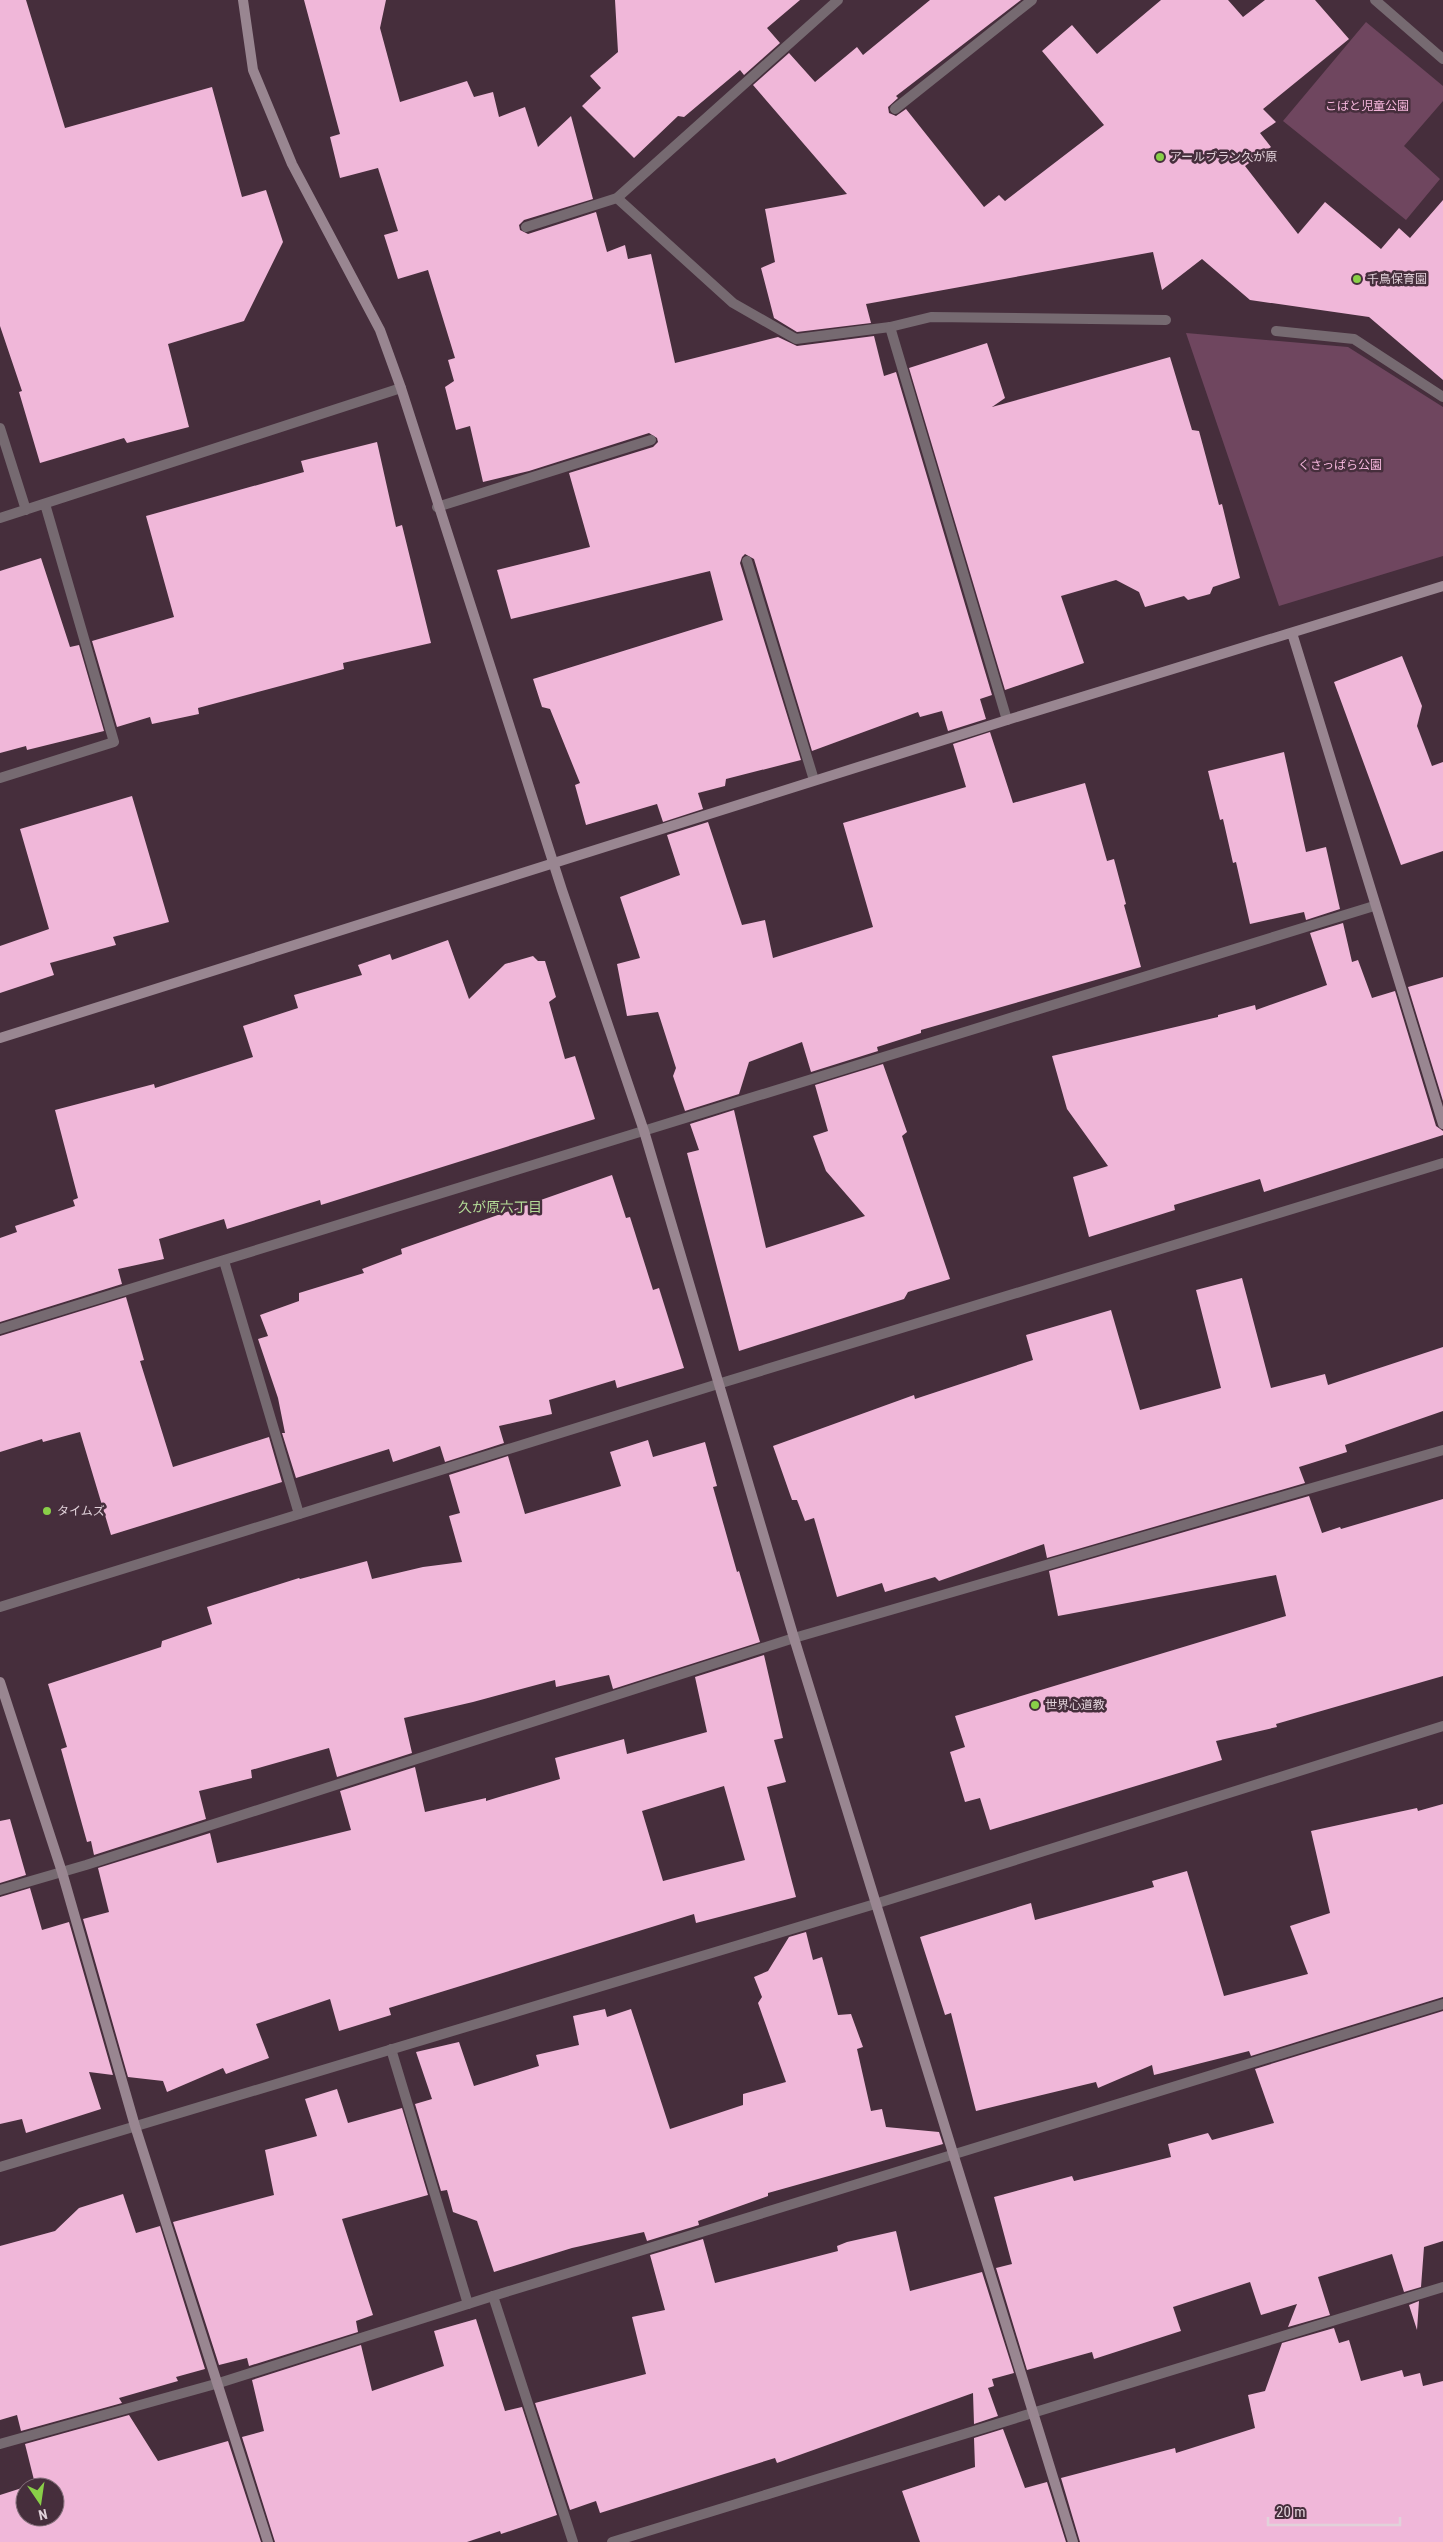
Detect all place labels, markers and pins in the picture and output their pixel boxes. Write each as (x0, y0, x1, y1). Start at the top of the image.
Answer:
place label: アールブラン久が原 (1170, 150, 1277, 164)
marker: アールブラン久が原 (1154, 151, 1166, 163)
place label: 千鳥保育園 (1367, 272, 1427, 286)
marker: 千鳥保育園 (1351, 273, 1363, 285)
place label: タイムズ (57, 1504, 105, 1518)
marker: タイムズ (41, 1505, 53, 1517)
place label: 世界心道教 (1045, 1698, 1105, 1712)
marker: 世界心道教 (1029, 1699, 1041, 1711)

